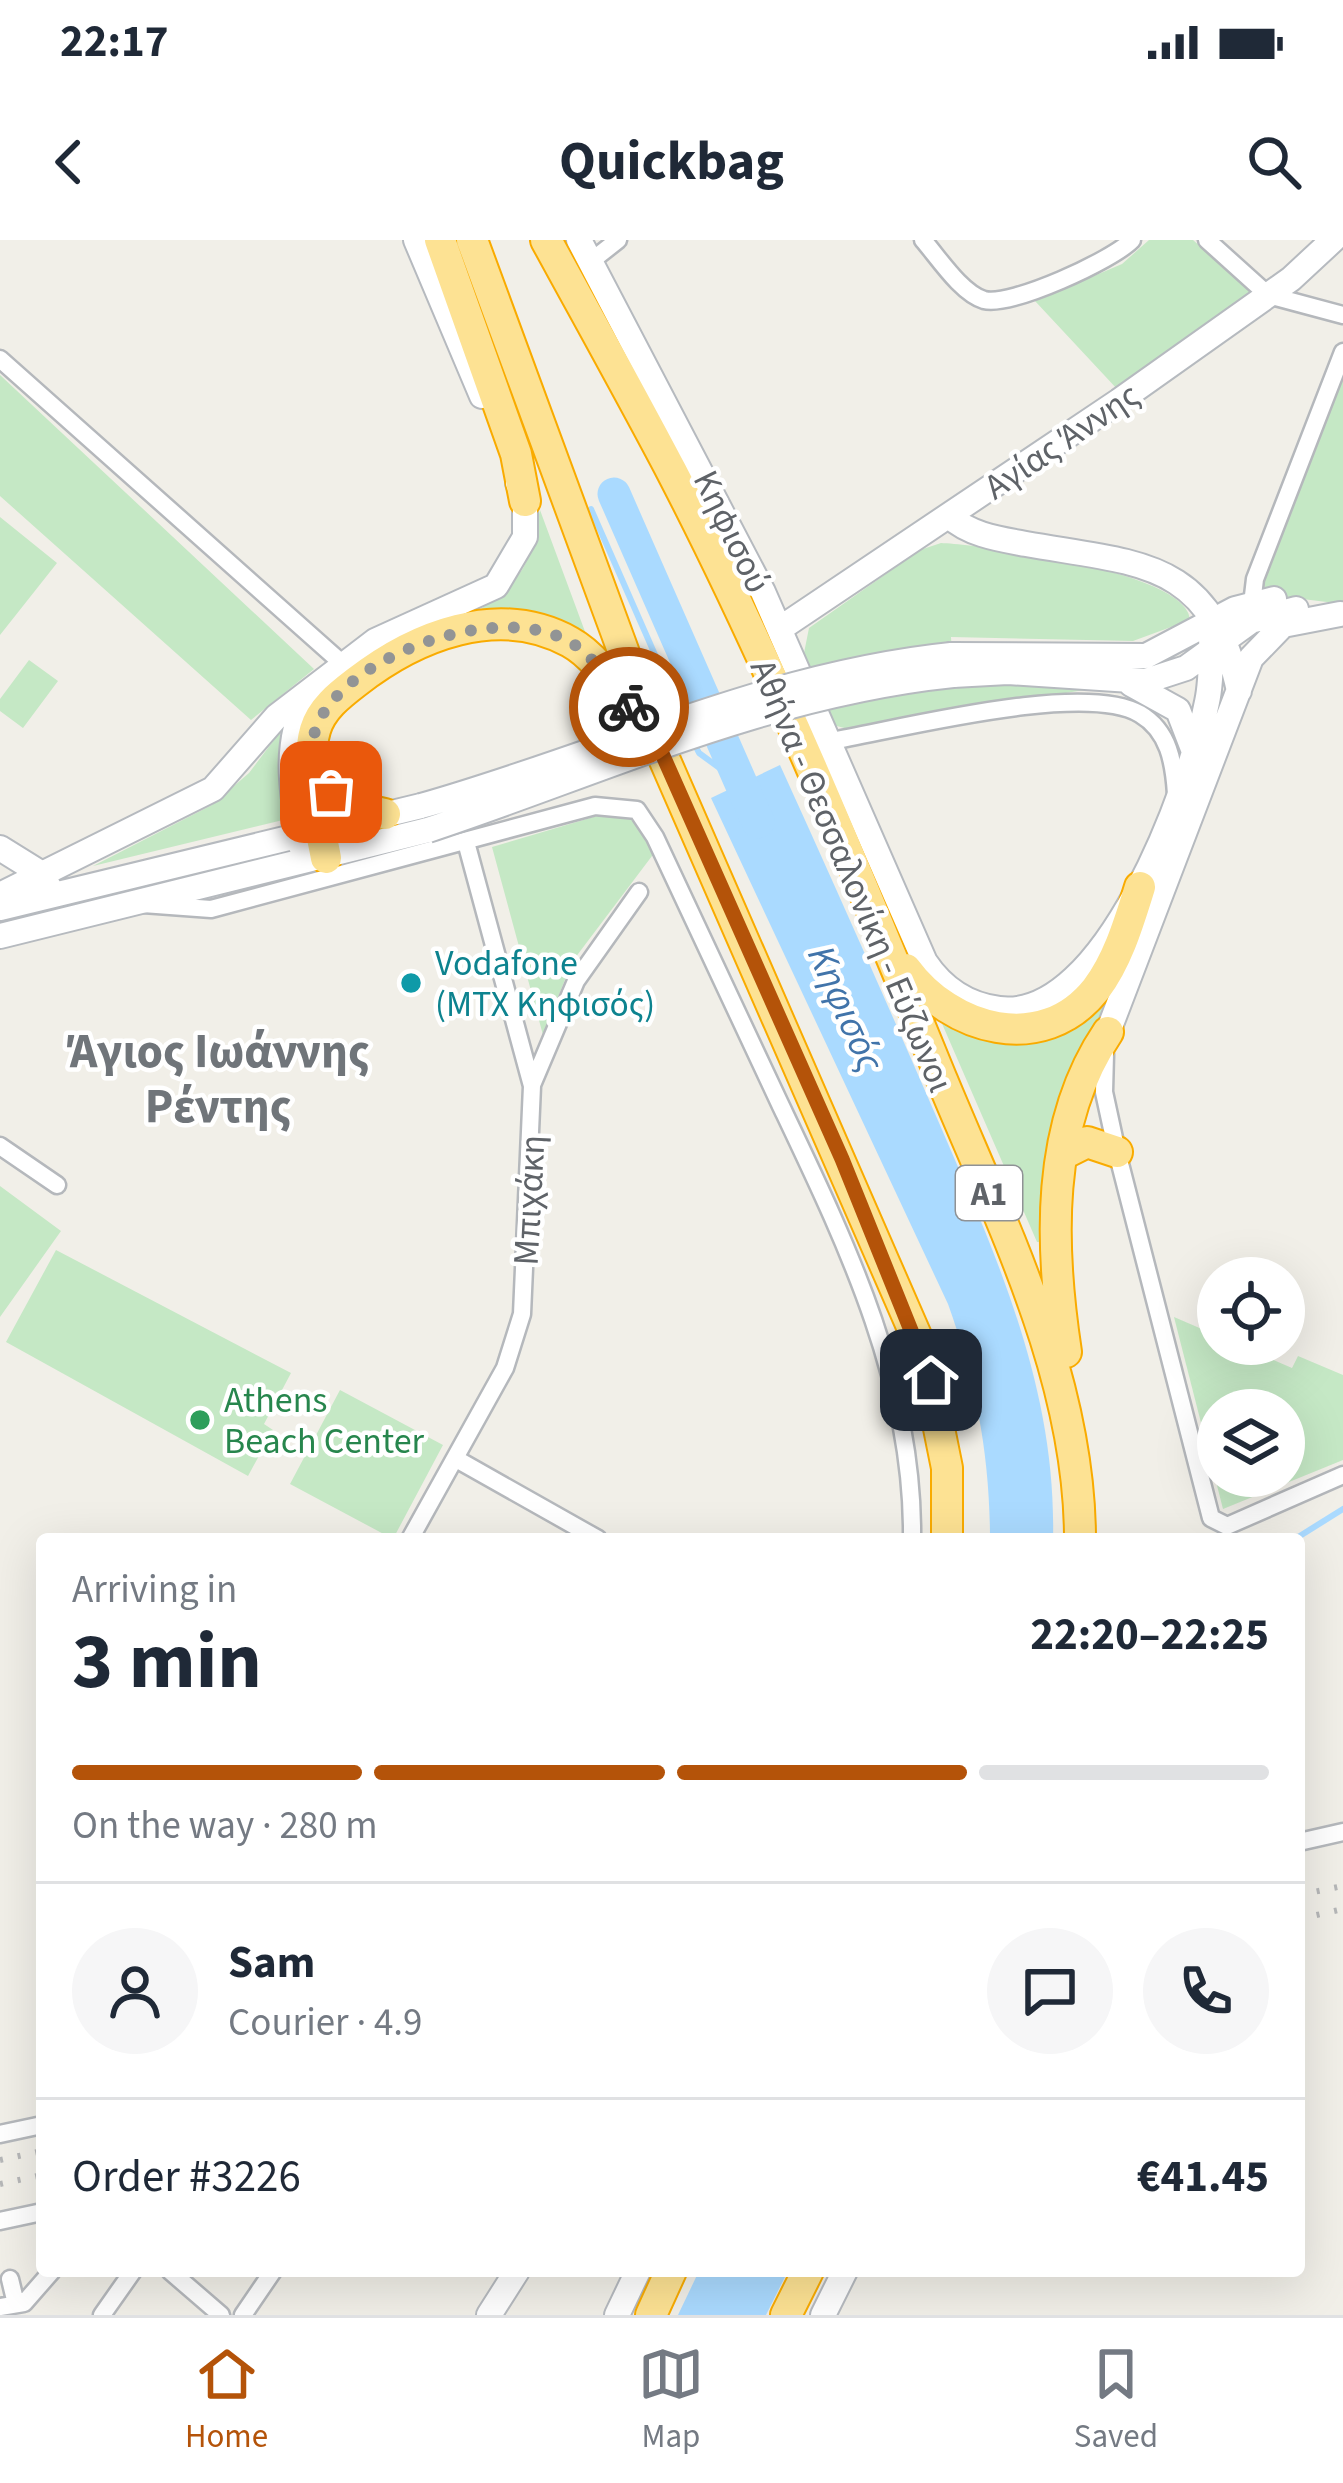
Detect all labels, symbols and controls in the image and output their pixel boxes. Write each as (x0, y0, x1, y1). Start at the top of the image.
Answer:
text: 22:17 (60, 10, 169, 74)
text: Quickbag (559, 124, 784, 201)
icon: back (36, 129, 102, 195)
icon: search (1241, 129, 1307, 195)
street label: Αγίας Άννης (974, 370, 1150, 512)
street label: Κηφισού (680, 462, 783, 602)
courier (569, 647, 689, 767)
street label: Αθήνα - Θεσσαλονίκη - Εύζωνοι (737, 651, 966, 1100)
icon: bike (596, 674, 662, 740)
pin (280, 741, 382, 843)
icon: bag (298, 759, 364, 825)
water label: Κηφισός (793, 937, 898, 1081)
place label: Vodafone (MTX Κηφισός) (435, 938, 655, 1030)
marker: Vodafone (MTX Κηφισός) (398, 970, 424, 996)
district label: Άγιος Ιωάννης Ρέντης (67, 1018, 369, 1141)
street label: Μπιχάκη (501, 1133, 558, 1267)
road number: Α1 (956, 1166, 1022, 1220)
map controls (1197, 1257, 1305, 1497)
button: locate (1197, 1257, 1305, 1365)
pin (880, 1329, 982, 1431)
icon: home (898, 1347, 964, 1413)
place label: Athens Beach Center (224, 1375, 425, 1467)
button: layers (1197, 1389, 1305, 1497)
marker: Athens Beach Center (187, 1407, 213, 1433)
text: Arriving in (72, 1562, 237, 1618)
text: 22:20–22:25 (1030, 1603, 1269, 1667)
text: 3 min (72, 1607, 262, 1718)
text: On the way · 280 m (72, 1798, 378, 1854)
button: person (72, 1928, 198, 2054)
button: chat (987, 1928, 1113, 2054)
button: phone (1143, 1928, 1269, 2054)
text: Sam (228, 1931, 315, 1995)
text: Courier · 4.9 (228, 1995, 422, 2051)
text: Order #3226 (72, 2145, 301, 2209)
text: €41.45 (1137, 2145, 1269, 2209)
tab: Home (185, 2341, 268, 2460)
tab: Map (638, 2341, 704, 2460)
tab: Saved (1074, 2341, 1158, 2460)

